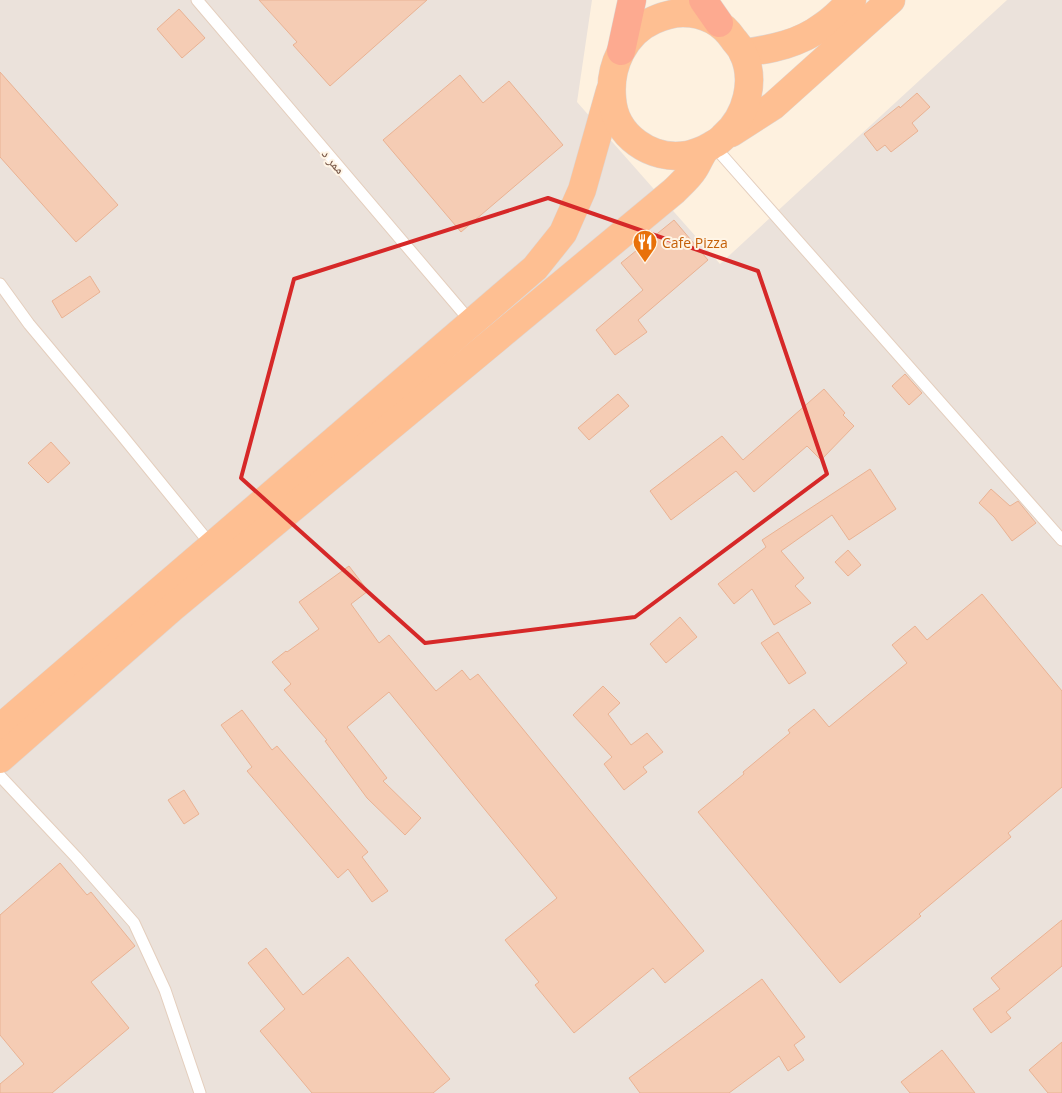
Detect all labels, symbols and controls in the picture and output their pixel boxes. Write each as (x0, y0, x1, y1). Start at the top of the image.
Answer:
street label: ممر د (318, 144, 350, 178)
restaurant icon: Cafe Pizza (632, 229, 658, 263)
place label: Cafe Pizza (662, 233, 728, 252)

